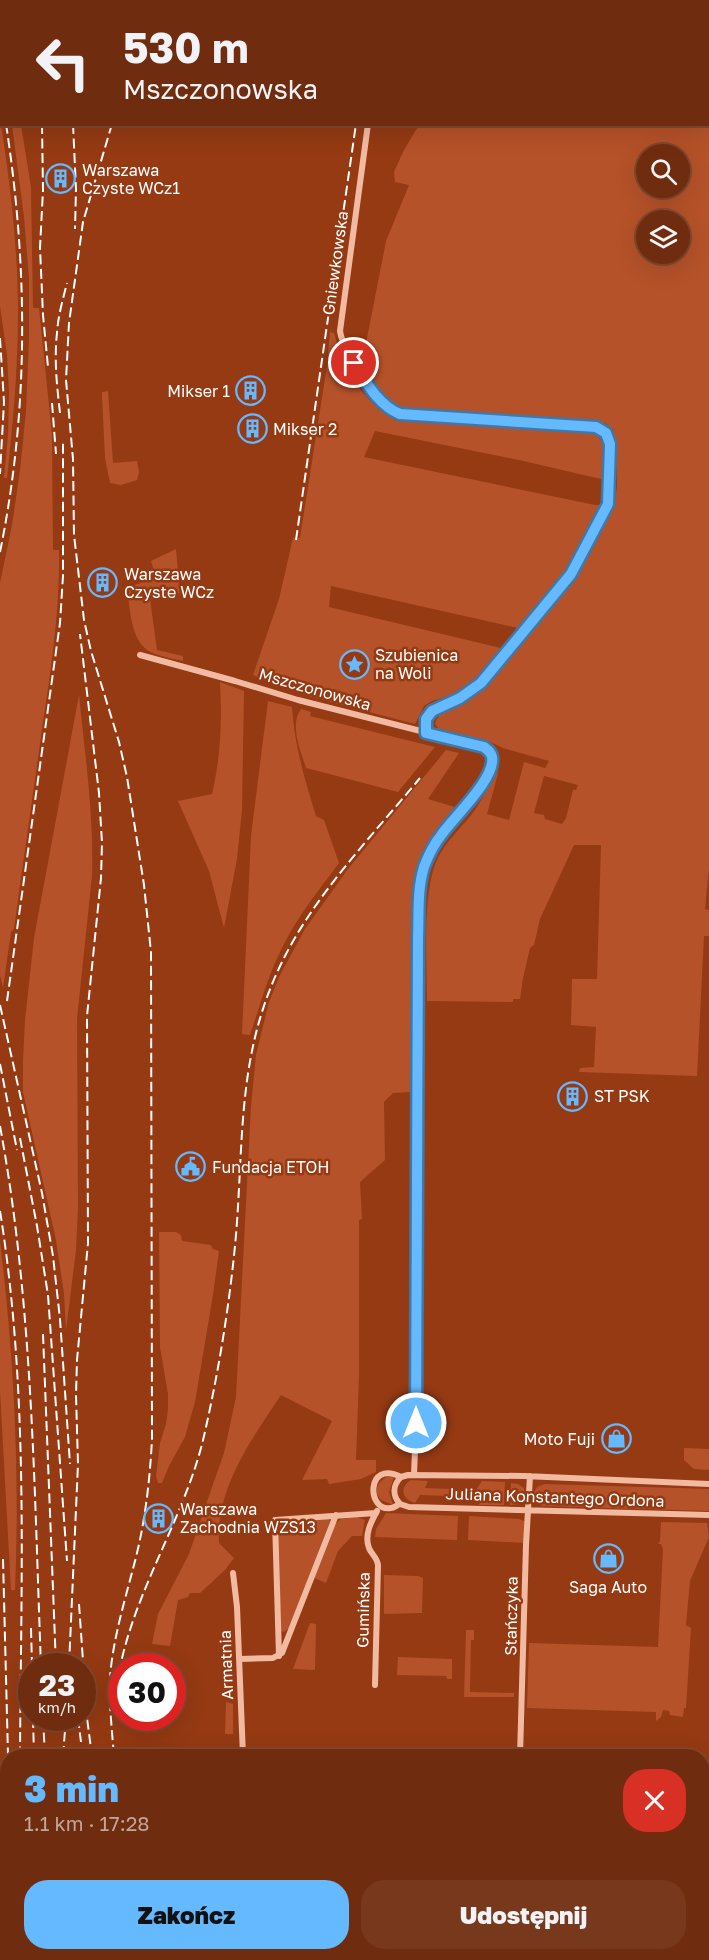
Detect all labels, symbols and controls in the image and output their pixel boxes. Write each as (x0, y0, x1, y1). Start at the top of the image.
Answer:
text: 530 m (123, 22, 249, 72)
icon: left (24, 24, 102, 102)
text: Mszczonowska (123, 73, 318, 105)
map controls (636, 144, 690, 264)
button: search (636, 144, 690, 198)
place label: Warszawa Czyste WCz1 (82, 160, 180, 198)
building icon: Warszawa Czyste WCz1 (45, 163, 77, 195)
street label: Gniewkowska (318, 210, 352, 316)
button: layers (636, 210, 690, 264)
pin (328, 337, 379, 388)
icon: arrive (337, 346, 370, 379)
building icon: Mikser 1 (235, 375, 267, 407)
place label: Mikser 1 (167, 381, 230, 401)
building icon: Mikser 2 (236, 413, 268, 445)
place label: Mikser 2 (273, 419, 337, 439)
place label: Warszawa Czyste WCz (124, 564, 214, 602)
building icon: Warszawa Czyste WCz (87, 567, 119, 599)
place label: Szubienica na Woli (375, 645, 458, 683)
place icon: Szubienica na Woli (338, 648, 370, 680)
street label: Mszczonowska (257, 663, 373, 715)
building icon: ST PSK (557, 1080, 589, 1112)
place label: ST PSK (594, 1086, 650, 1106)
public building icon: Fundacja ETOH (175, 1151, 207, 1183)
place label: Fundacja ETOH (212, 1157, 330, 1177)
position arrow (384, 1391, 448, 1455)
shop icon: Moto Fuji (600, 1423, 632, 1455)
place label: Moto Fuji (524, 1429, 595, 1449)
street label: Juliana Konstantego Ordona (445, 1483, 665, 1511)
place label: Warszawa Zachodnia WZS13 (180, 1499, 316, 1537)
building icon: Warszawa Zachodnia WZS13 (143, 1502, 175, 1534)
shop icon: Saga Auto (592, 1543, 624, 1575)
street label: Gumińska (352, 1572, 374, 1648)
street label: Stańczyka (500, 1576, 522, 1656)
place label: Saga Auto (569, 1577, 647, 1597)
street label: Armatnia (215, 1630, 237, 1700)
speed limit sign: 30 (108, 1653, 186, 1731)
text: 23 (39, 1667, 75, 1703)
text: km/h (38, 1698, 76, 1716)
text: 3 min (24, 1767, 119, 1810)
button: close (623, 1769, 686, 1832)
text: 1.1 km · 17:28 (24, 1811, 150, 1835)
button: Zakończ (24, 1880, 349, 1949)
button: Udostępnij (361, 1880, 686, 1949)

